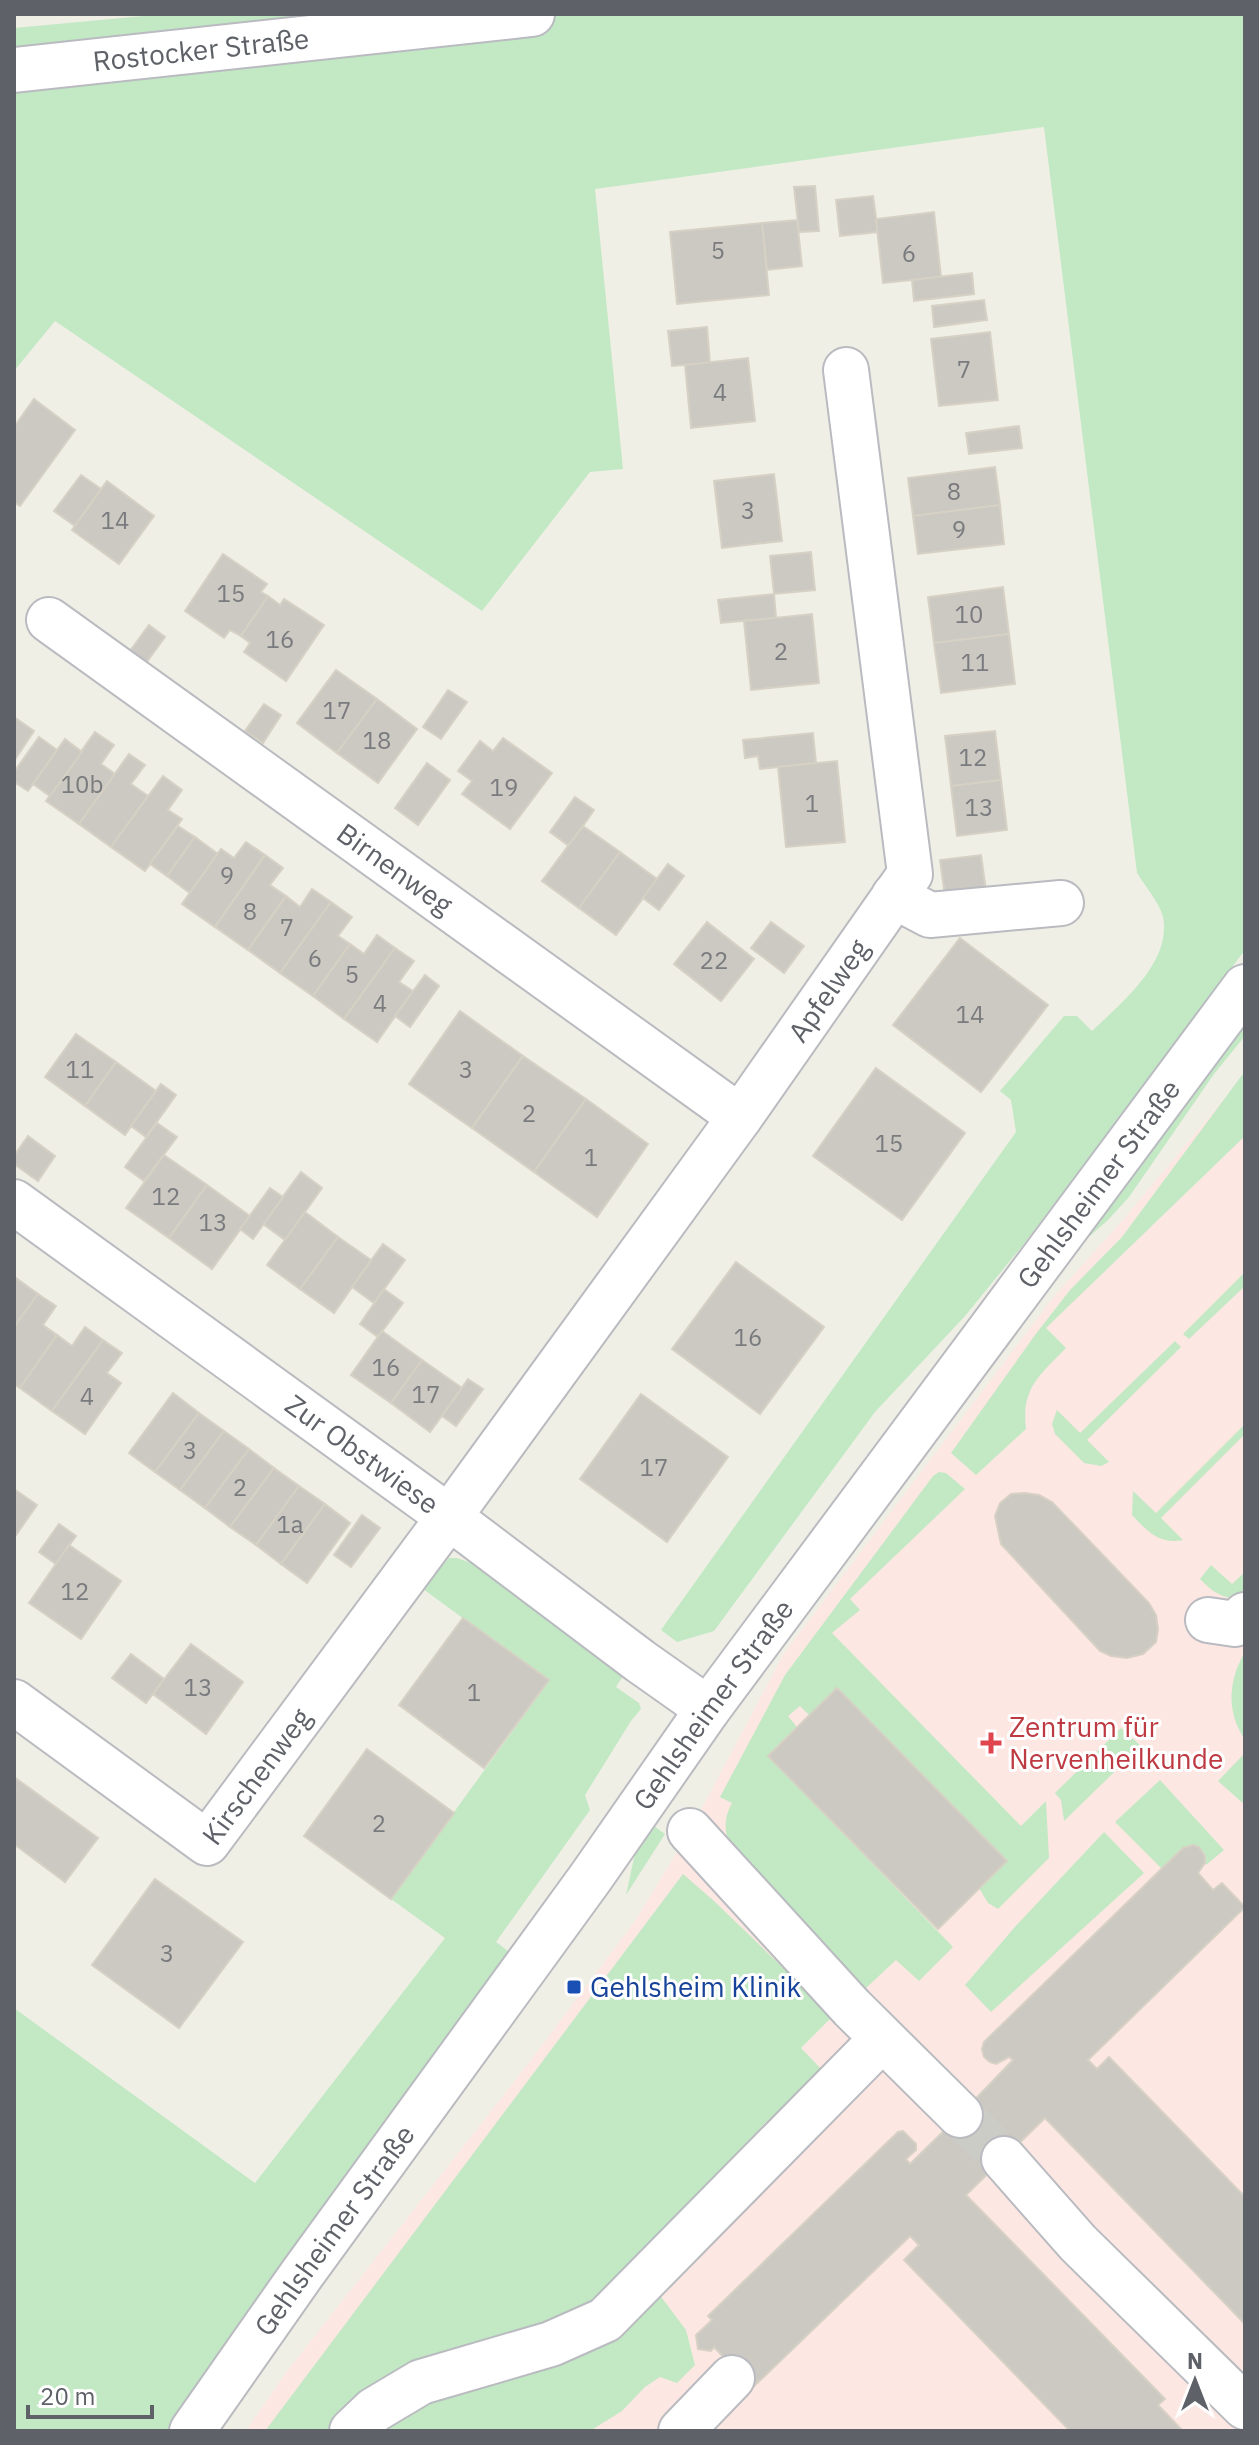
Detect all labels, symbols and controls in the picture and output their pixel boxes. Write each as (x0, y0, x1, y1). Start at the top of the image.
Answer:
street label: Rostocker Straße (91, 19, 311, 79)
house number: 5 (711, 234, 725, 266)
house number: 6 (902, 237, 916, 269)
house number: 7 (957, 353, 971, 385)
house number: 4 (713, 376, 727, 408)
house number: 8 (947, 475, 961, 507)
house number: 3 (741, 494, 755, 526)
house number: 14 (101, 504, 129, 536)
house number: 9 (952, 513, 966, 545)
house number: 15 (217, 577, 245, 609)
house number: 10 (955, 598, 983, 630)
house number: 16 (266, 623, 294, 655)
house number: 2 (774, 635, 788, 667)
house number: 11 (961, 646, 989, 678)
house number: 17 (323, 694, 351, 726)
house number: 18 (363, 724, 391, 756)
house number: 12 (959, 741, 987, 773)
house number: 10b (61, 768, 103, 800)
house number: 19 (490, 771, 518, 803)
house number: 1 (805, 787, 819, 819)
house number: 13 (965, 791, 993, 823)
street label: Birnenweg (330, 814, 461, 923)
house number: 9 (220, 859, 234, 891)
house number: 8 (243, 895, 257, 927)
house number: 7 (280, 911, 294, 943)
street label: Apfelweg (779, 931, 877, 1049)
house number: 6 (308, 942, 322, 974)
house number: 22 (700, 944, 728, 976)
house number: 5 (345, 958, 359, 990)
house number: 4 (373, 987, 387, 1019)
house number: 14 (956, 998, 984, 1030)
house number: 11 (66, 1053, 94, 1085)
house number: 3 (459, 1053, 473, 1085)
street label: Gehlsheimer Straße (1008, 1072, 1188, 1295)
house number: 2 (522, 1097, 536, 1129)
house number: 15 (875, 1127, 903, 1159)
house number: 1 (584, 1141, 598, 1173)
house number: 12 (152, 1180, 180, 1212)
house number: 13 (199, 1206, 227, 1238)
house number: 16 (734, 1321, 762, 1353)
house number: 16 (372, 1351, 400, 1383)
house number: 17 (412, 1378, 440, 1410)
house number: 4 (80, 1380, 94, 1412)
street label: Zur Obstwiese (278, 1386, 447, 1522)
house number: 3 (183, 1434, 197, 1466)
house number: 17 (640, 1451, 668, 1483)
house number: 2 (233, 1471, 247, 1503)
house number: 1a (276, 1508, 304, 1540)
house number: 12 (61, 1575, 89, 1607)
street label: Gehlsheimer Straße (624, 1592, 801, 1817)
house number: 13 (184, 1671, 212, 1703)
house number: 1 (467, 1676, 481, 1708)
street label: Kirschenweg (193, 1700, 319, 1852)
place label: Zentrum für Nervenheilkunde (1009, 1708, 1223, 1777)
marker: Zentrum für Nervenheilkunde (980, 1732, 1002, 1754)
house number: 2 (372, 1807, 386, 1839)
house number: 3 (160, 1937, 174, 1969)
place label: Gehlsheim Klinik (590, 1968, 802, 2005)
marker: Gehlsheim Klinik (565, 1978, 583, 1996)
street label: Gehlsheimer Straße (245, 2117, 423, 2343)
north arrow (1155, 2341, 1235, 2421)
text: N (1187, 2346, 1203, 2375)
scale bar (28, 2369, 152, 2419)
text: 20 m (40, 2380, 95, 2412)

